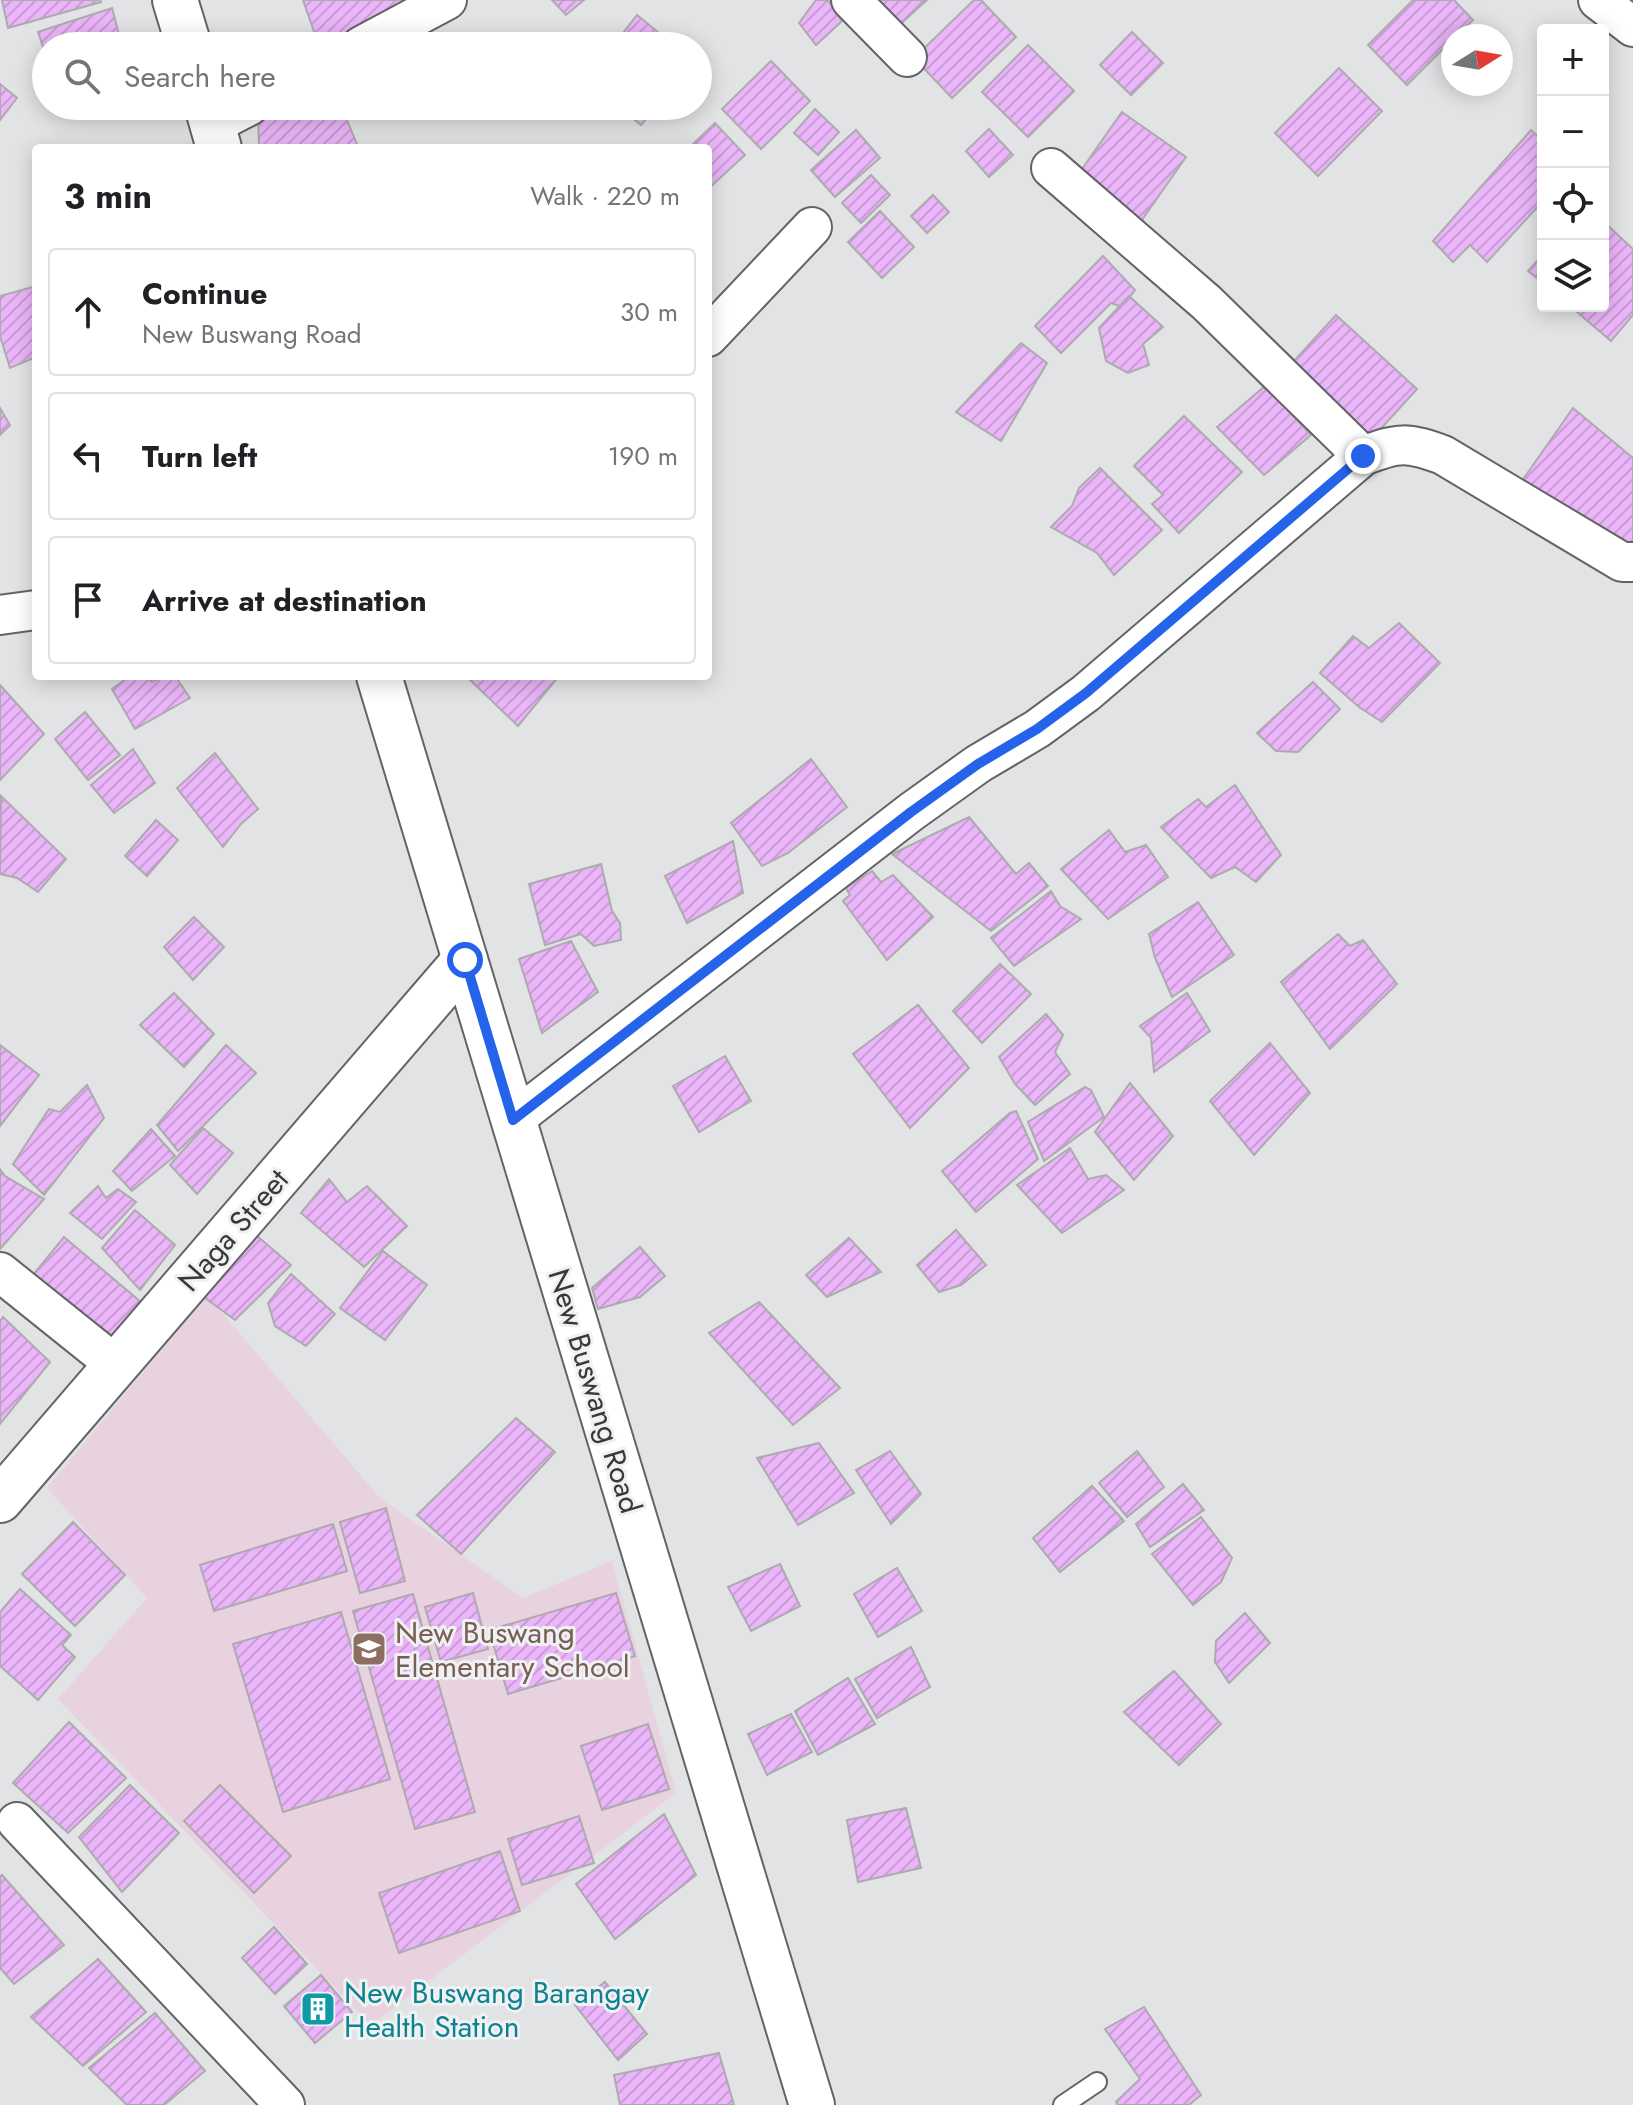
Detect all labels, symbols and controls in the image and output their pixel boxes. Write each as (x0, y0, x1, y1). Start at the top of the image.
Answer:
north arrow (1441, 24, 1513, 96)
map controls (1537, 24, 1609, 312)
button: + (1537, 24, 1609, 96)
search box (32, 32, 712, 120)
icon: search (60, 54, 104, 98)
text: Search here (124, 55, 276, 98)
button: − (1537, 96, 1609, 168)
button: locate (1537, 168, 1609, 240)
text: 3 min (64, 172, 152, 221)
text: Walk · 220 m (530, 177, 680, 215)
button: layers (1537, 240, 1609, 312)
text: Continue (142, 272, 268, 315)
icon: ahead (66, 290, 110, 334)
text: 30 m (620, 293, 678, 331)
text: New Buswang Road (142, 315, 362, 353)
icon: left (66, 434, 110, 478)
text: Turn left (142, 435, 257, 478)
text: 190 m (608, 437, 678, 475)
route end (1345, 438, 1381, 474)
icon: arrive (66, 578, 110, 622)
text: Arrive at destination (142, 579, 427, 622)
route start (447, 942, 483, 978)
street label: Naga Street (168, 1159, 299, 1301)
street label: New Buswang Road (537, 1264, 653, 1518)
place label: New Buswang Elementary School (395, 1611, 630, 1688)
school or university icon: New Buswang Elementary School (350, 1630, 388, 1668)
place label: New Buswang Barangay Health Station (344, 1971, 650, 2048)
building icon: New Buswang Barangay Health Station (299, 1990, 337, 2028)

